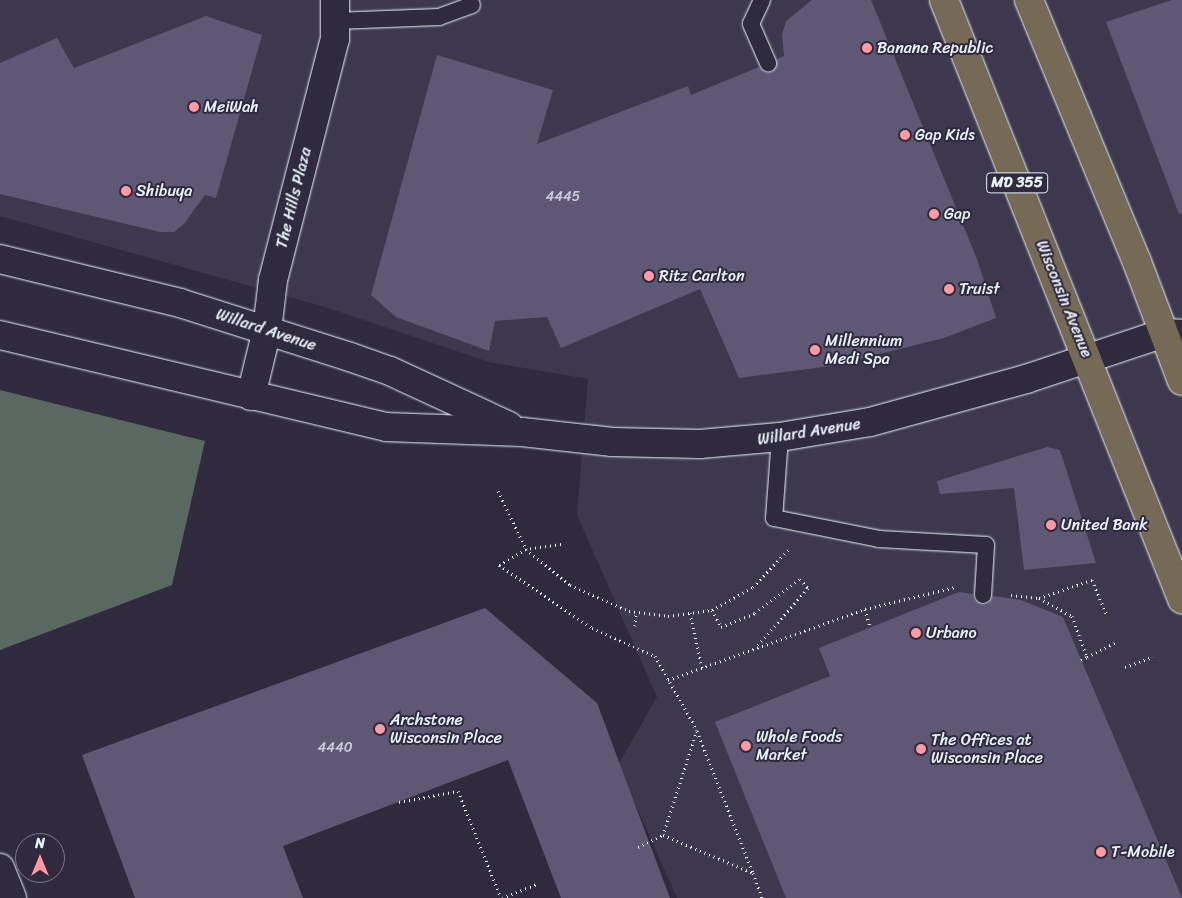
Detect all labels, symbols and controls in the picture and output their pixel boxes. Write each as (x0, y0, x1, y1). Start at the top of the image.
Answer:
place label: Banana Republic (877, 38, 993, 58)
marker: Banana Republic (861, 42, 873, 54)
place label: MeiWah (204, 97, 259, 117)
marker: MeiWah (188, 101, 200, 113)
place label: Gap Kids (915, 125, 976, 145)
marker: Gap Kids (899, 129, 911, 141)
street label: The Hills Plaza (272, 146, 316, 250)
road number: MD 355 (986, 170, 1048, 196)
place label: Shibuya (136, 181, 192, 201)
marker: Shibuya (120, 185, 132, 197)
house number: 4445 (546, 189, 580, 205)
place label: Gap (944, 204, 970, 224)
marker: Gap (928, 208, 940, 220)
street label: Wisconsin Avenue (1032, 238, 1096, 360)
place label: Ritz Carlton (659, 266, 744, 286)
marker: Ritz Carlton (643, 270, 655, 282)
place label: Truist (959, 279, 1000, 299)
marker: Truist (943, 283, 955, 295)
street label: Willard Avenue (214, 305, 318, 355)
place label: Millennium Medi Spa (825, 331, 902, 369)
marker: Millennium Medi Spa (809, 344, 821, 356)
street label: Willard Avenue (756, 414, 862, 450)
place label: United Bank (1061, 515, 1148, 535)
marker: United Bank (1045, 519, 1057, 531)
place label: Urbano (926, 623, 977, 643)
marker: Urbano (910, 627, 922, 639)
place label: Archstone Wisconsin Place (390, 710, 502, 748)
marker: Archstone Wisconsin Place (374, 723, 386, 735)
place label: Whole Foods Market (756, 727, 843, 765)
place label: The Offices at Wisconsin Place (931, 730, 1043, 768)
house number: 4440 (317, 740, 353, 756)
marker: Whole Foods Market (740, 740, 752, 752)
marker: The Offices at Wisconsin Place (915, 743, 927, 755)
text: N (35, 831, 45, 856)
north arrow (15, 833, 65, 883)
place label: T-Mobile (1111, 842, 1175, 862)
marker: T-Mobile (1095, 846, 1107, 858)

